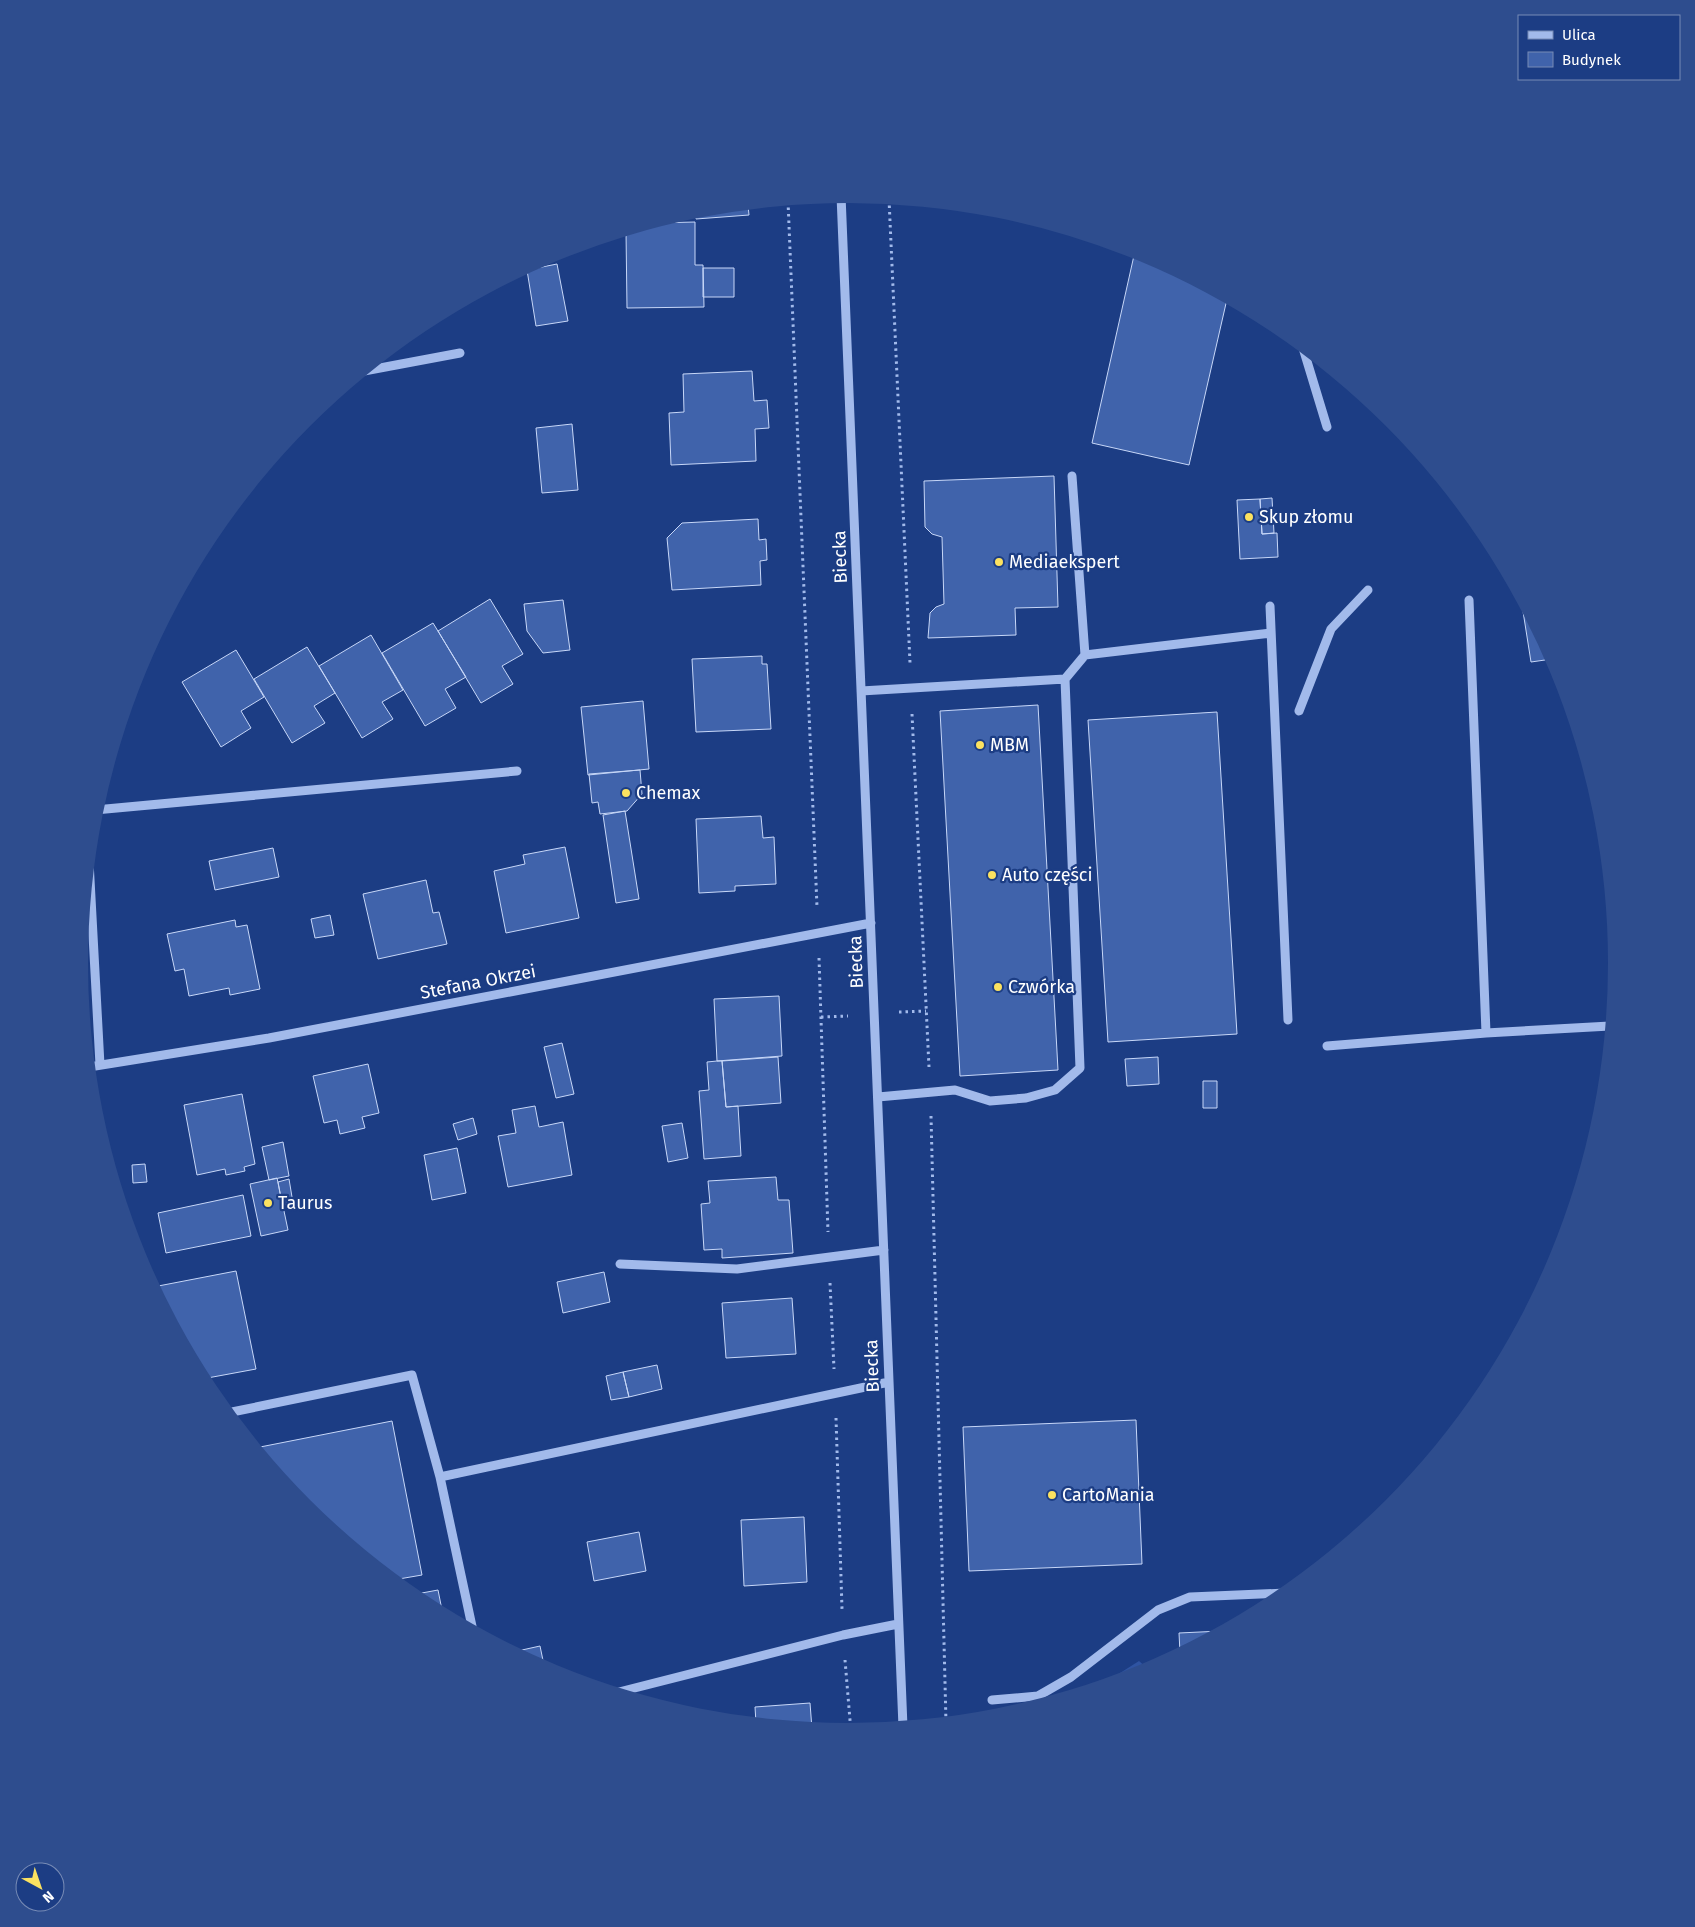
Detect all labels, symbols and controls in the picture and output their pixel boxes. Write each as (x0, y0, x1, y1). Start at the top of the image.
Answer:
legend (1518, 15, 1680, 80)
text: Ulica (1562, 26, 1596, 44)
text: Budynek (1562, 51, 1621, 69)
place label: Skup złomu (1259, 506, 1353, 528)
marker: Skup złomu (1243, 511, 1255, 523)
street label: Biecka (828, 530, 852, 584)
place label: Mediaekspert (1009, 551, 1120, 573)
marker: Mediaekspert (993, 556, 1005, 568)
place label: MBM (990, 734, 1029, 756)
marker: MBM (974, 739, 986, 751)
place label: Chemax (636, 782, 700, 804)
marker: Chemax (620, 787, 632, 799)
place label: Auto części (1002, 864, 1093, 886)
marker: Auto części (986, 869, 998, 881)
street label: Biecka (844, 935, 868, 989)
street label: Stefana Okrzei (418, 960, 538, 1004)
place label: Czwórka (1008, 976, 1075, 998)
marker: Czwórka (992, 981, 1004, 993)
place label: Taurus (278, 1192, 333, 1214)
marker: Taurus (262, 1197, 274, 1209)
street label: Biecka (860, 1339, 884, 1393)
place label: CartoMania (1062, 1484, 1155, 1506)
marker: CartoMania (1046, 1489, 1058, 1501)
north arrow (15, 1862, 65, 1912)
text: N (39, 1887, 57, 1906)

